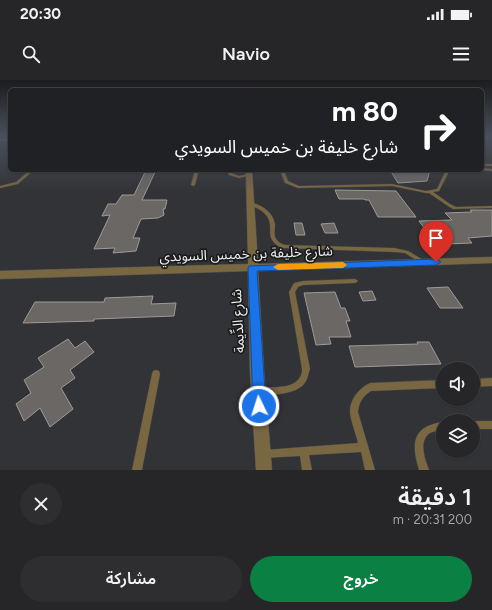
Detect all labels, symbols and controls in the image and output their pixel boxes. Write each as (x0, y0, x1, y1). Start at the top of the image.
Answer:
text: 20:30 (20, 5, 61, 23)
icon: search (20, 43, 42, 65)
text: Navio (222, 43, 270, 65)
icon: menu (450, 43, 472, 65)
text: 80 m (332, 94, 398, 128)
icon: right (412, 104, 464, 156)
text: شارع خليفة بن خميس السويدي (175, 136, 398, 158)
pin (419, 221, 453, 262)
icon: arrive (425, 227, 447, 249)
street label: شارع خليفة بن خميس السويدي (159, 242, 333, 268)
street label: شارع الدِّيمة (228, 288, 250, 354)
map controls (436, 362, 480, 458)
button: sound (436, 362, 480, 406)
position arrow (238, 385, 280, 427)
button: layers (436, 414, 480, 458)
text: 1 دقيقة (398, 482, 472, 511)
button: close (20, 483, 62, 525)
text: 200 m · 20:31 (393, 512, 472, 527)
button: مشاركة (20, 556, 242, 602)
button: خروج (250, 556, 472, 602)

